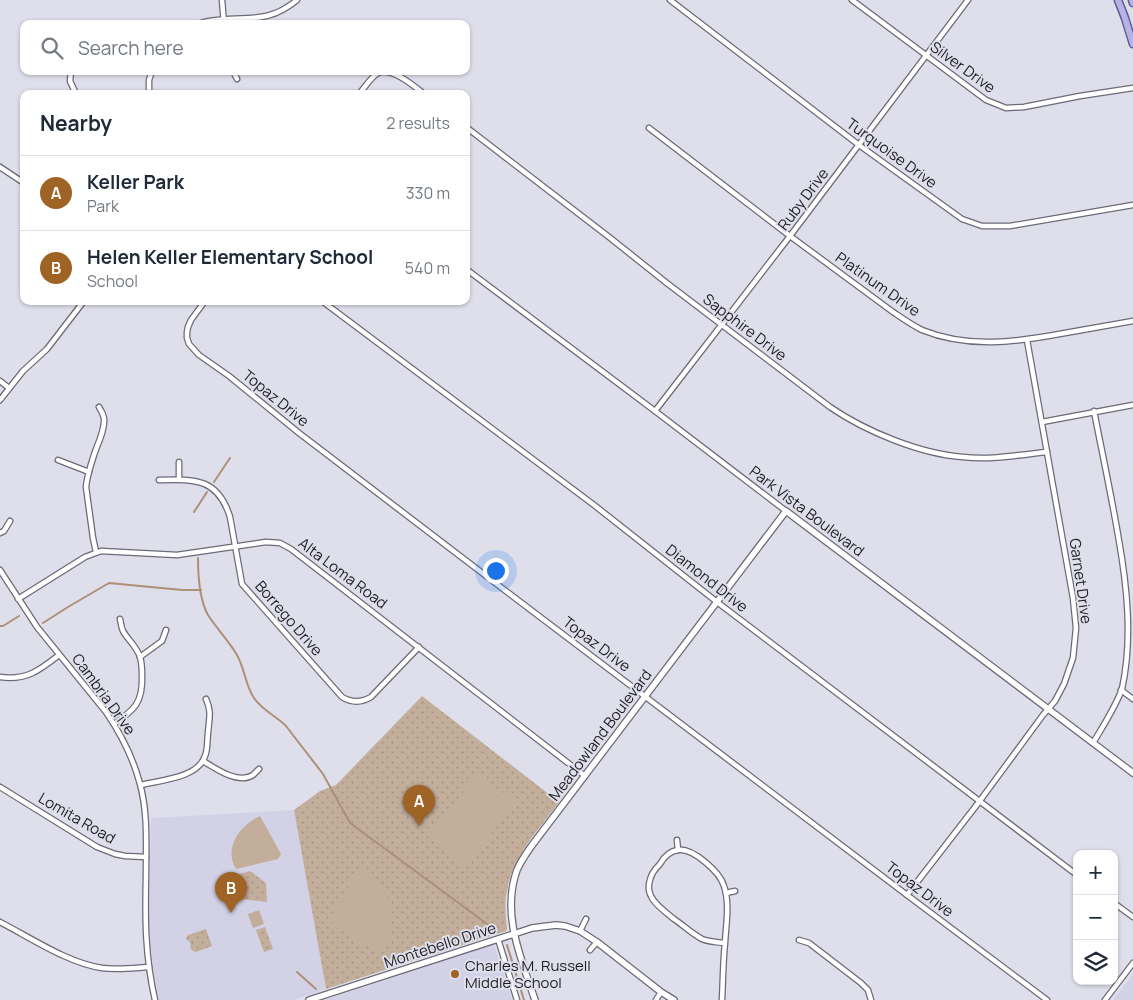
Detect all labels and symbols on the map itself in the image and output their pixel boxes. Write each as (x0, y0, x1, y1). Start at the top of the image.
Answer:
street label: Silver Drive (926, 36, 1000, 98)
street label: Turquoise Drive (842, 113, 942, 193)
street label: Ruby Drive (773, 163, 833, 234)
street label: Platinum Drive (831, 247, 925, 321)
street label: Sapphire Drive (699, 289, 791, 366)
street label: Topaz Drive (238, 365, 314, 431)
street label: Park Vista Boulevard (745, 461, 869, 561)
street label: Alta Loma Road (294, 533, 392, 613)
street label: Garnet Drive (1065, 537, 1097, 625)
street label: Diamond Drive (661, 539, 753, 617)
your location (483, 558, 509, 584)
street label: Borrego Drive (250, 576, 328, 660)
street label: Topaz Drive (559, 612, 635, 677)
street label: Cambria Drive (67, 649, 141, 739)
street label: Meadowland Boulevard (544, 665, 656, 805)
pin: A (403, 785, 435, 826)
street label: Lomita Road (35, 787, 119, 849)
street label: Topaz Drive (882, 857, 958, 922)
pin: B (215, 872, 247, 913)
street label: Montebello Drive (381, 917, 499, 973)
place label: Charles M. Russell Middle School (465, 955, 591, 993)
marker: Charles M. Russell Middle School (449, 968, 461, 980)

